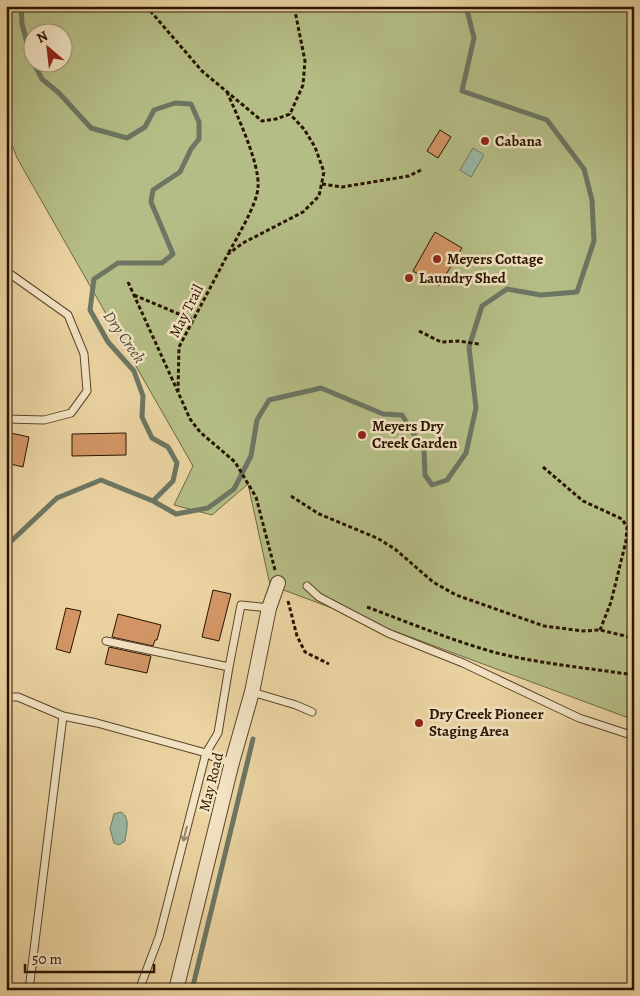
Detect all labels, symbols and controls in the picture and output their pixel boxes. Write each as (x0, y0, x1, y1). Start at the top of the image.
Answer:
north arrow (22, 22, 72, 72)
text: N (33, 26, 51, 48)
place label: Cabana (495, 131, 543, 151)
marker: Cabana (479, 135, 491, 147)
place label: Meyers Cottage (447, 249, 543, 269)
marker: Meyers Cottage (431, 253, 443, 265)
place label: Laundry Shed (419, 268, 507, 288)
marker: Laundry Shed (403, 272, 415, 284)
street label: May Trail (164, 281, 208, 341)
water label: Dry Creek (98, 306, 150, 368)
place label: Meyers Dry Creek Garden (372, 416, 458, 453)
marker: Meyers Dry Creek Garden (356, 429, 368, 441)
place label: Dry Creek Pioneer Staging Area (429, 704, 544, 741)
marker: Dry Creek Pioneer Staging Area (413, 717, 425, 729)
street label: May Road (194, 749, 228, 814)
one-way arrow (179, 826, 189, 842)
scale bar (25, 941, 154, 973)
text: 50 m (32, 949, 62, 969)

